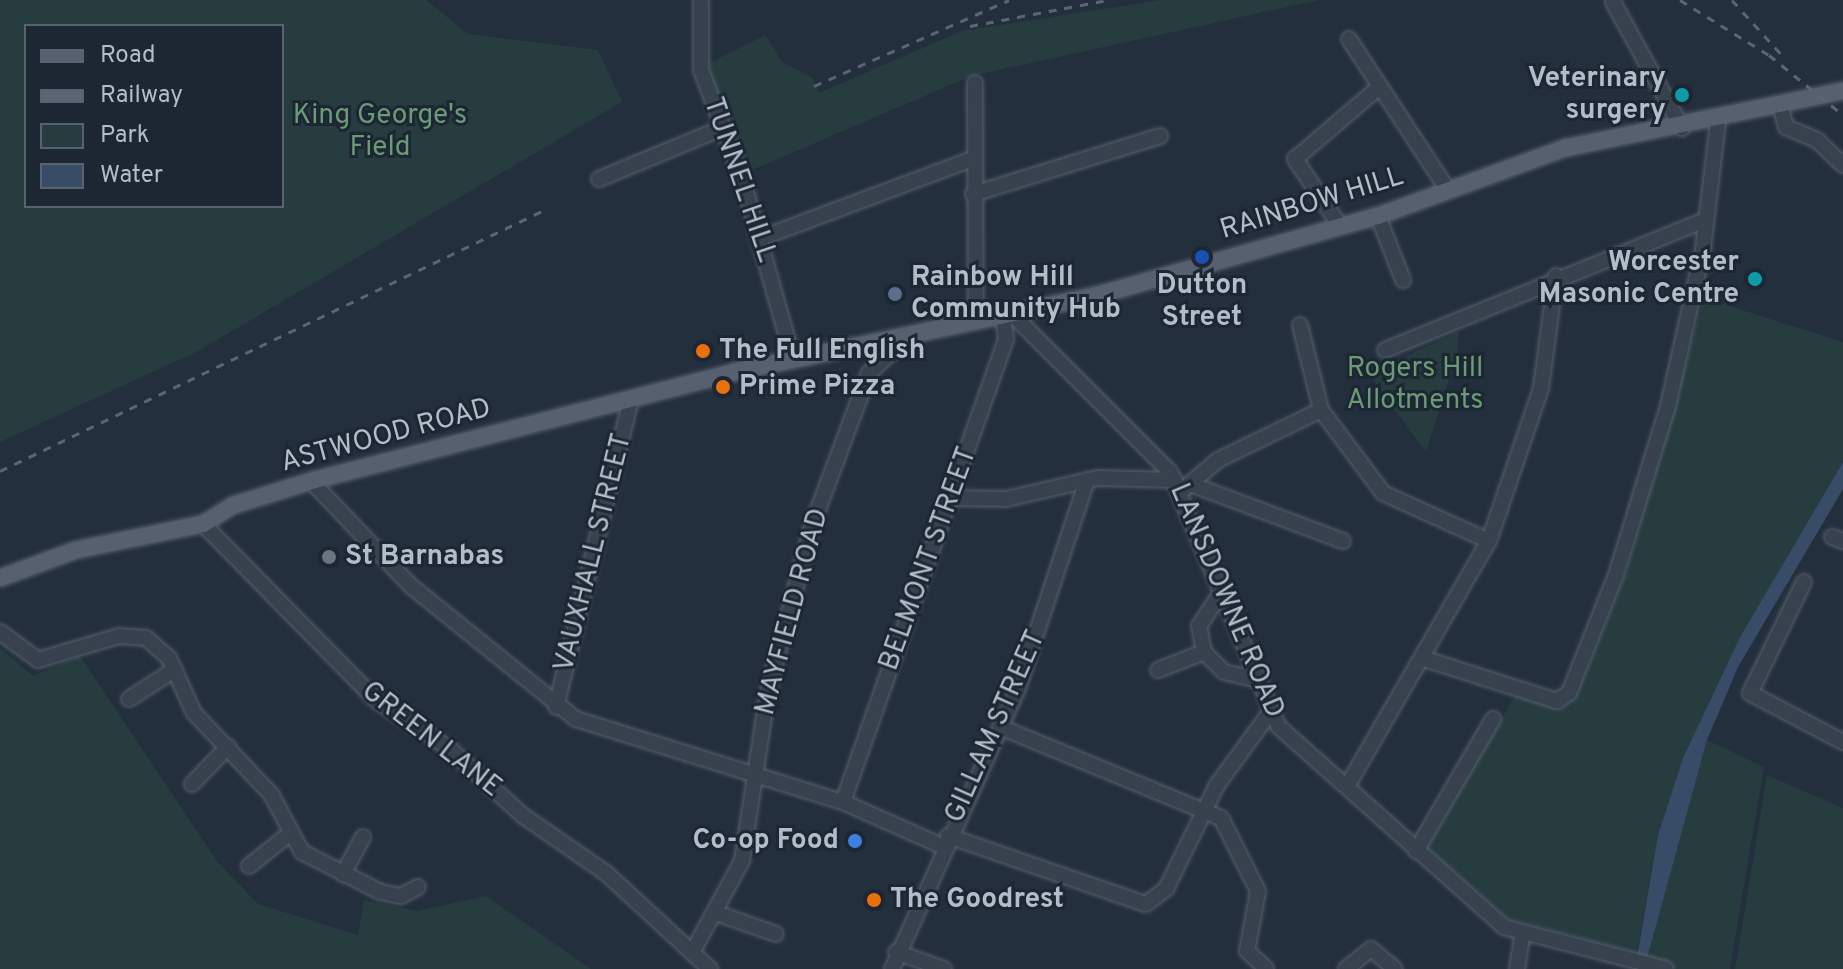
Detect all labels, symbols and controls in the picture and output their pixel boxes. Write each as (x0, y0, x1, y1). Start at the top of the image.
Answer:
legend (24, 24, 284, 208)
text: Road (100, 41, 156, 71)
place label: Veterinary surgery (1528, 62, 1666, 128)
text: Railway (100, 81, 183, 111)
marker: Veterinary surgery (1673, 86, 1691, 104)
street label: TUNNEL HILL (695, 93, 783, 267)
park label: King George's Field (293, 99, 467, 165)
text: Park (100, 121, 150, 151)
street label: RAINBOW HILL (1216, 160, 1408, 248)
text: Water (100, 161, 163, 191)
place label: Worcester Masonic Centre (1539, 246, 1739, 312)
marker: Dutton Street (1193, 248, 1211, 266)
place label: Rainbow Hill Community Hub (911, 261, 1121, 327)
place label: Dutton Street (1157, 269, 1247, 335)
marker: Worcester Masonic Centre (1746, 270, 1764, 288)
marker: Rainbow Hill Community Hub (886, 285, 904, 303)
place label: The Full English (719, 334, 925, 368)
marker: The Full English (694, 342, 712, 360)
park label: Rogers Hill Allotments (1347, 352, 1483, 418)
place label: Prime Pizza (739, 370, 895, 404)
marker: Prime Pizza (714, 378, 732, 396)
street label: ASTWOOD ROAD (277, 392, 495, 480)
street label: VAUXHALL STREET (548, 430, 640, 676)
street label: BELMONT STREET (873, 442, 985, 676)
street label: LANSDOWNE ROAD (1161, 479, 1291, 723)
street label: MAYFIELD ROAD (749, 505, 837, 719)
place label: St Barnabas (345, 540, 504, 574)
marker: St Barnabas (320, 548, 338, 566)
street label: GILLAM STREET (939, 626, 1053, 828)
street label: GREEN LANE (354, 675, 508, 805)
place label: Co-op Food (692, 824, 839, 858)
marker: Co-op Food (846, 832, 864, 850)
place label: The Goodrest (890, 883, 1064, 917)
marker: The Goodrest (865, 891, 883, 909)

